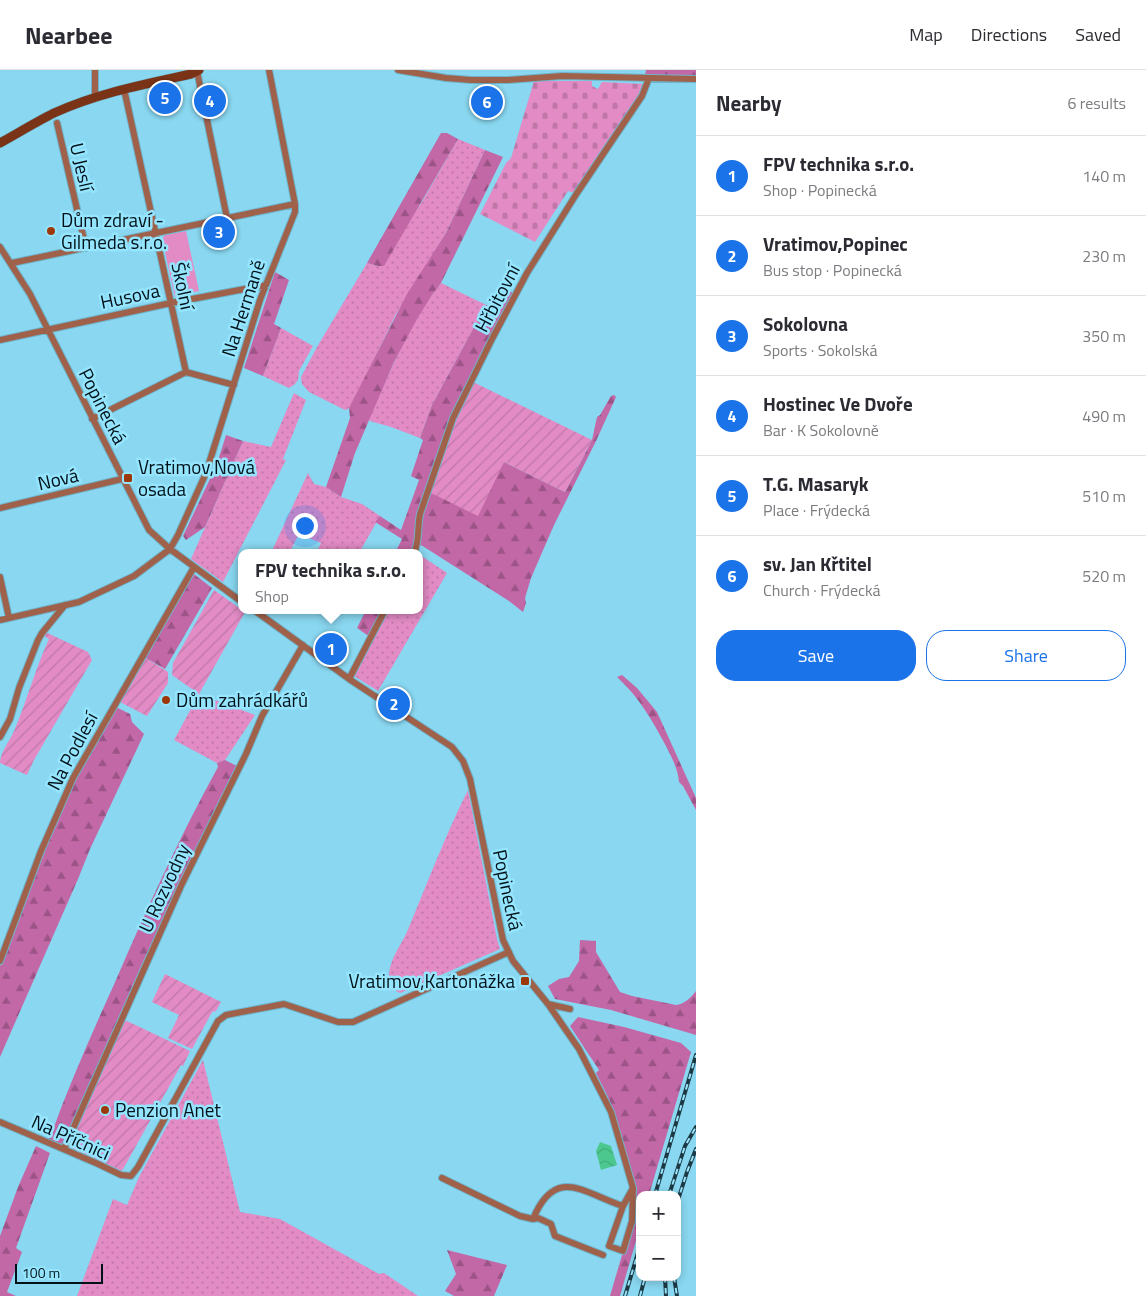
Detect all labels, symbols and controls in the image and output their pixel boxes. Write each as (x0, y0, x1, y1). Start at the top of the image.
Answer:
text: Nearbee (25, 17, 112, 53)
text: Map (909, 21, 943, 48)
text: Directions (971, 21, 1047, 48)
text: Saved (1075, 21, 1121, 48)
pin: 5 (149, 79, 181, 117)
pin: 4 (194, 82, 226, 120)
pin: 6 (471, 83, 503, 121)
text: Nearby (716, 87, 781, 119)
text: 6 results (1067, 91, 1126, 115)
street label: U Jeslí (63, 140, 103, 196)
text: FPV technika s.r.o. (763, 149, 914, 178)
text: 1 (728, 164, 736, 188)
text: 140 m (1082, 164, 1126, 188)
text: Shop · Popinecká (763, 178, 877, 202)
place label: Dům zdraví - Gilmeda s.r.o. (61, 205, 167, 256)
pin: 3 (203, 213, 235, 251)
marker: Dům zdraví - Gilmeda s.r.o. (45, 225, 57, 237)
text: Vratimov,Popinec (763, 229, 908, 258)
text: 2 (728, 244, 736, 268)
text: 230 m (1082, 244, 1126, 268)
street label: Na Hermaně (213, 255, 272, 360)
street label: Hřbitovní (466, 257, 527, 337)
text: Bus stop · Popinecká (763, 258, 902, 282)
street label: Školní (164, 259, 203, 314)
street label: Husova (97, 275, 163, 316)
text: Sokolovna (763, 309, 848, 338)
text: 3 (728, 324, 736, 348)
text: 350 m (1082, 324, 1126, 348)
text: Sports · Sokolská (763, 338, 877, 362)
street label: Popinecká (72, 363, 135, 449)
text: Hostinec Ve Dvoře (763, 389, 913, 418)
text: 4 (728, 404, 736, 428)
text: 490 m (1082, 404, 1126, 428)
text: Bar · K Sokolovně (763, 418, 879, 442)
place label: Vratimov,Nová osada (138, 452, 256, 503)
street label: Nová (35, 460, 82, 497)
text: T.G. Masaryk (763, 469, 869, 498)
marker: Vratimov,Nová osada (122, 472, 134, 484)
text: 5 (728, 484, 736, 508)
text: 510 m (1082, 484, 1126, 508)
text: Place · Frýdecká (763, 498, 870, 522)
your location (292, 513, 318, 539)
popup (238, 549, 423, 614)
text: sv. Jan Křtitel (763, 549, 872, 578)
text: FPV technika s.r.o. (255, 555, 406, 584)
text: 6 (728, 564, 736, 588)
text: 520 m (1082, 564, 1126, 588)
text: Church · Frýdecká (763, 578, 881, 602)
text: Shop (255, 584, 289, 608)
pin: 1 (315, 630, 347, 668)
button: Save (716, 630, 916, 681)
button: Share (926, 630, 1126, 681)
place label: Dům zahrádkářů (176, 685, 308, 714)
pin: 2 (378, 685, 410, 723)
marker: Dům zahrádkářů (160, 694, 172, 706)
street label: Na Podlesí (39, 705, 105, 795)
street label: U Rozvodny (130, 839, 197, 937)
street label: Popinecká (486, 847, 531, 934)
place label: Vratimov,Kartonážka (349, 966, 515, 995)
marker: Vratimov,Kartonážka (519, 975, 531, 987)
place label: Penzion Anet (115, 1095, 221, 1124)
marker: Penzion Anet (99, 1104, 111, 1116)
street label: Na Příčnici (27, 1106, 115, 1167)
map controls (636, 1191, 681, 1281)
button: + (636, 1191, 681, 1236)
button: − (636, 1236, 681, 1281)
scale bar (15, 1261, 102, 1284)
text: 100 m (22, 1262, 60, 1283)

